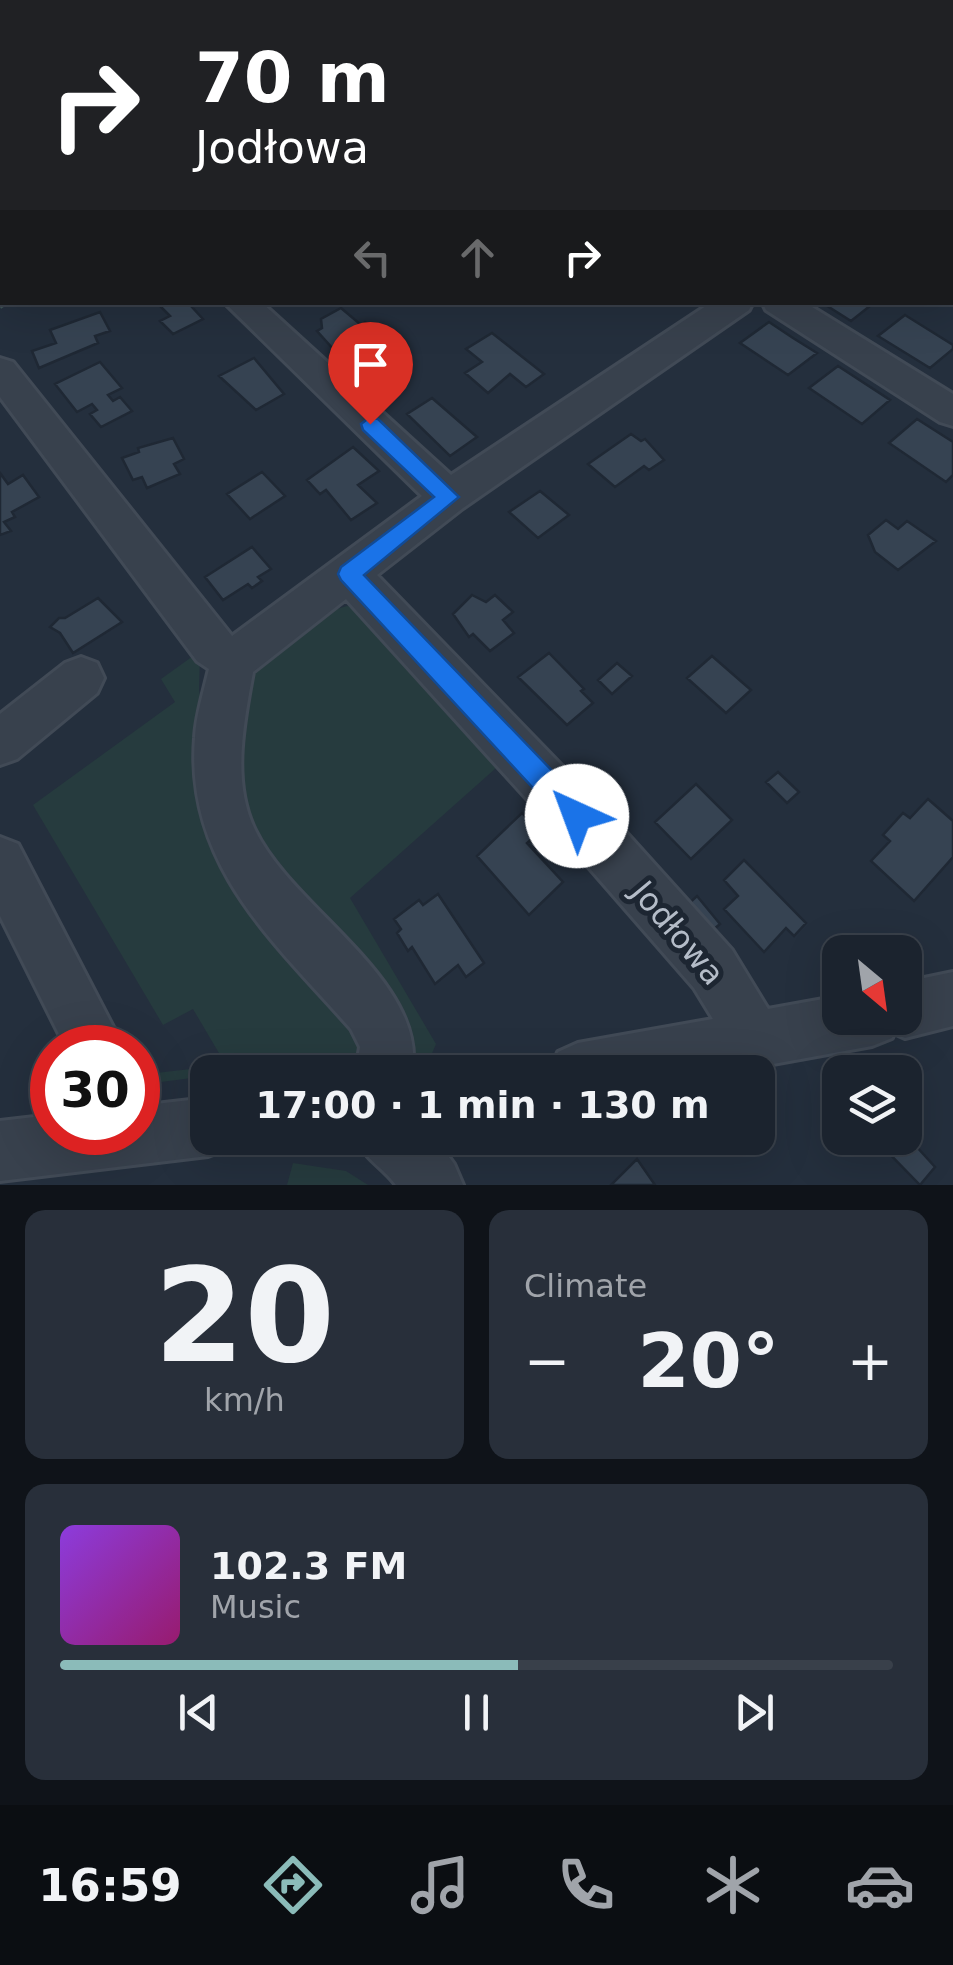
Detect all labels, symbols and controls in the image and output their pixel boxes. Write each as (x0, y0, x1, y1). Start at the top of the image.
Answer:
text: 70 m (195, 37, 390, 119)
icon: right (30, 40, 160, 170)
text: Jodłowa (195, 121, 369, 174)
icon: left (345, 230, 400, 285)
icon: ahead (450, 230, 505, 285)
icon: right (555, 230, 610, 285)
pin (328, 322, 413, 425)
icon: arrive (343, 337, 398, 392)
position arrow (525, 764, 629, 868)
street label: Jodłowa (622, 872, 732, 993)
north arrow (822, 935, 922, 1035)
map controls (822, 935, 922, 1155)
speed limit sign: 30 (30, 1025, 160, 1155)
button: layers (822, 1055, 922, 1155)
text: 17:00 · 1 min · 130 m (255, 1083, 710, 1127)
text: 20 (154, 1240, 335, 1392)
text: Climate (524, 1267, 647, 1305)
text: 20° (638, 1317, 779, 1405)
text: − (524, 1329, 570, 1393)
text: + (847, 1329, 893, 1393)
text: km/h (204, 1381, 285, 1419)
text: 102.3 FM (210, 1544, 407, 1588)
text: Music (210, 1588, 301, 1626)
icon: previous (171, 1685, 226, 1740)
icon: pause (449, 1685, 504, 1740)
icon: next (727, 1685, 782, 1740)
icon: directions (258, 1850, 328, 1920)
icon: music (405, 1850, 475, 1920)
icon: phone (551, 1850, 621, 1920)
icon: climate (698, 1850, 768, 1920)
icon: car (845, 1850, 915, 1920)
text: 16:59 (38, 1859, 182, 1912)

